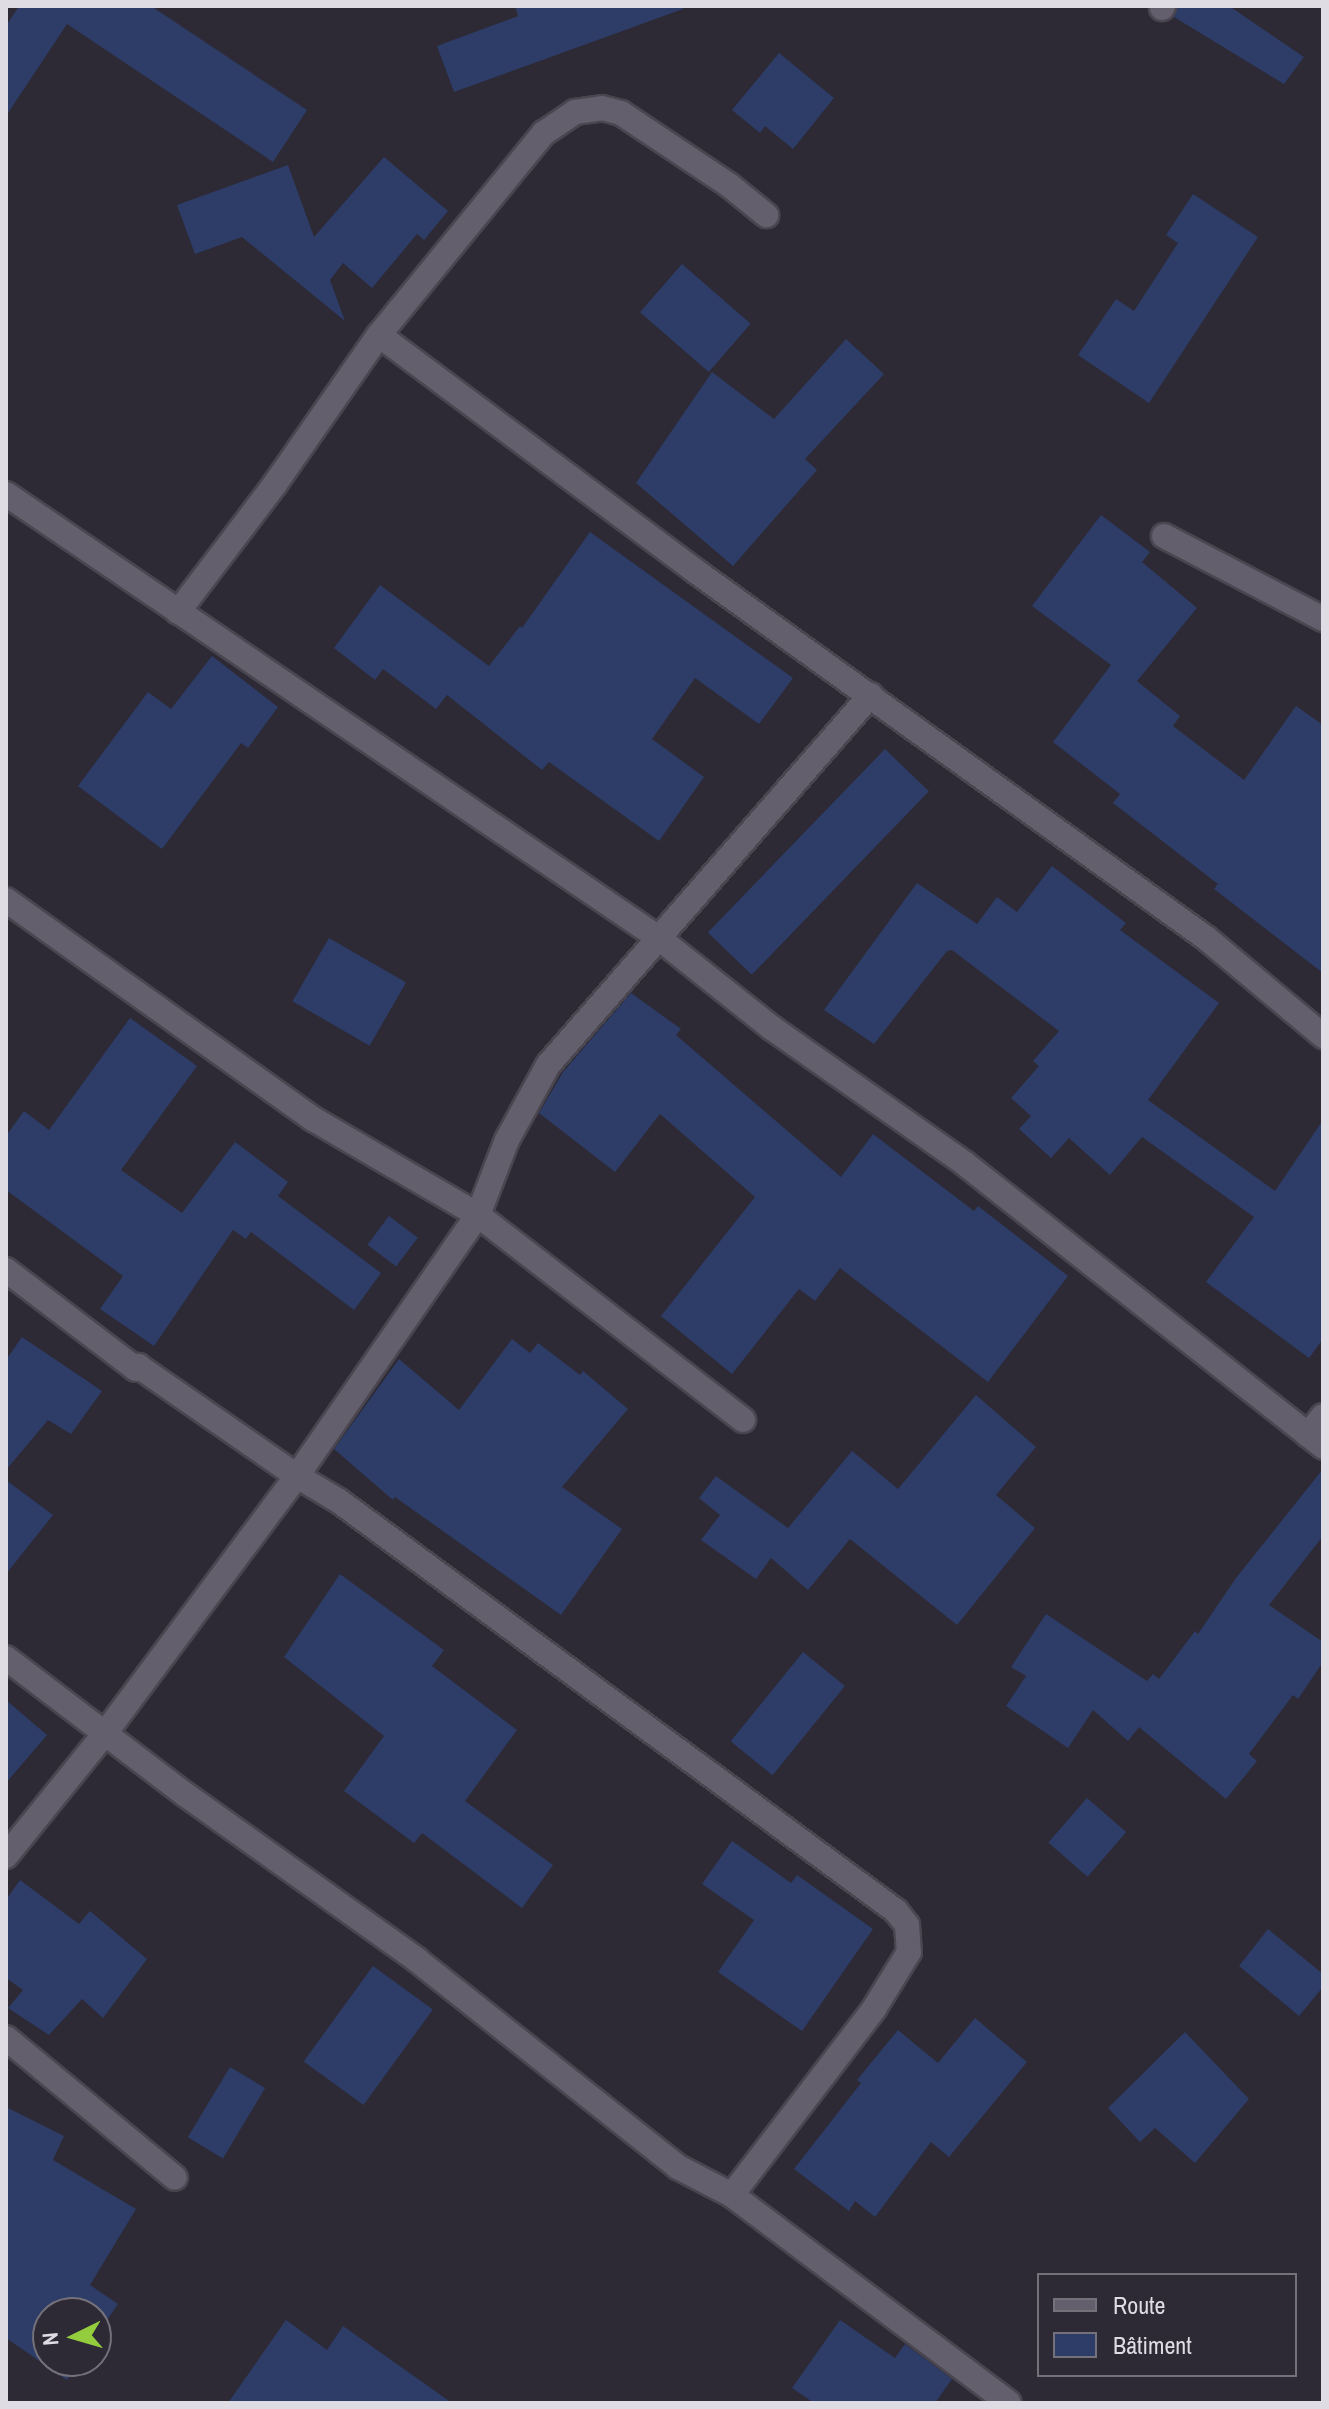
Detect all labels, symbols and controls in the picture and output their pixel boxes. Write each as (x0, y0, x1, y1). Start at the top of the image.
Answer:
legend (1037, 2273, 1297, 2377)
text: Route (1113, 2289, 1166, 2321)
north arrow (32, 2297, 112, 2377)
text: Bâtiment (1113, 2329, 1192, 2361)
text: N (35, 2331, 66, 2347)

